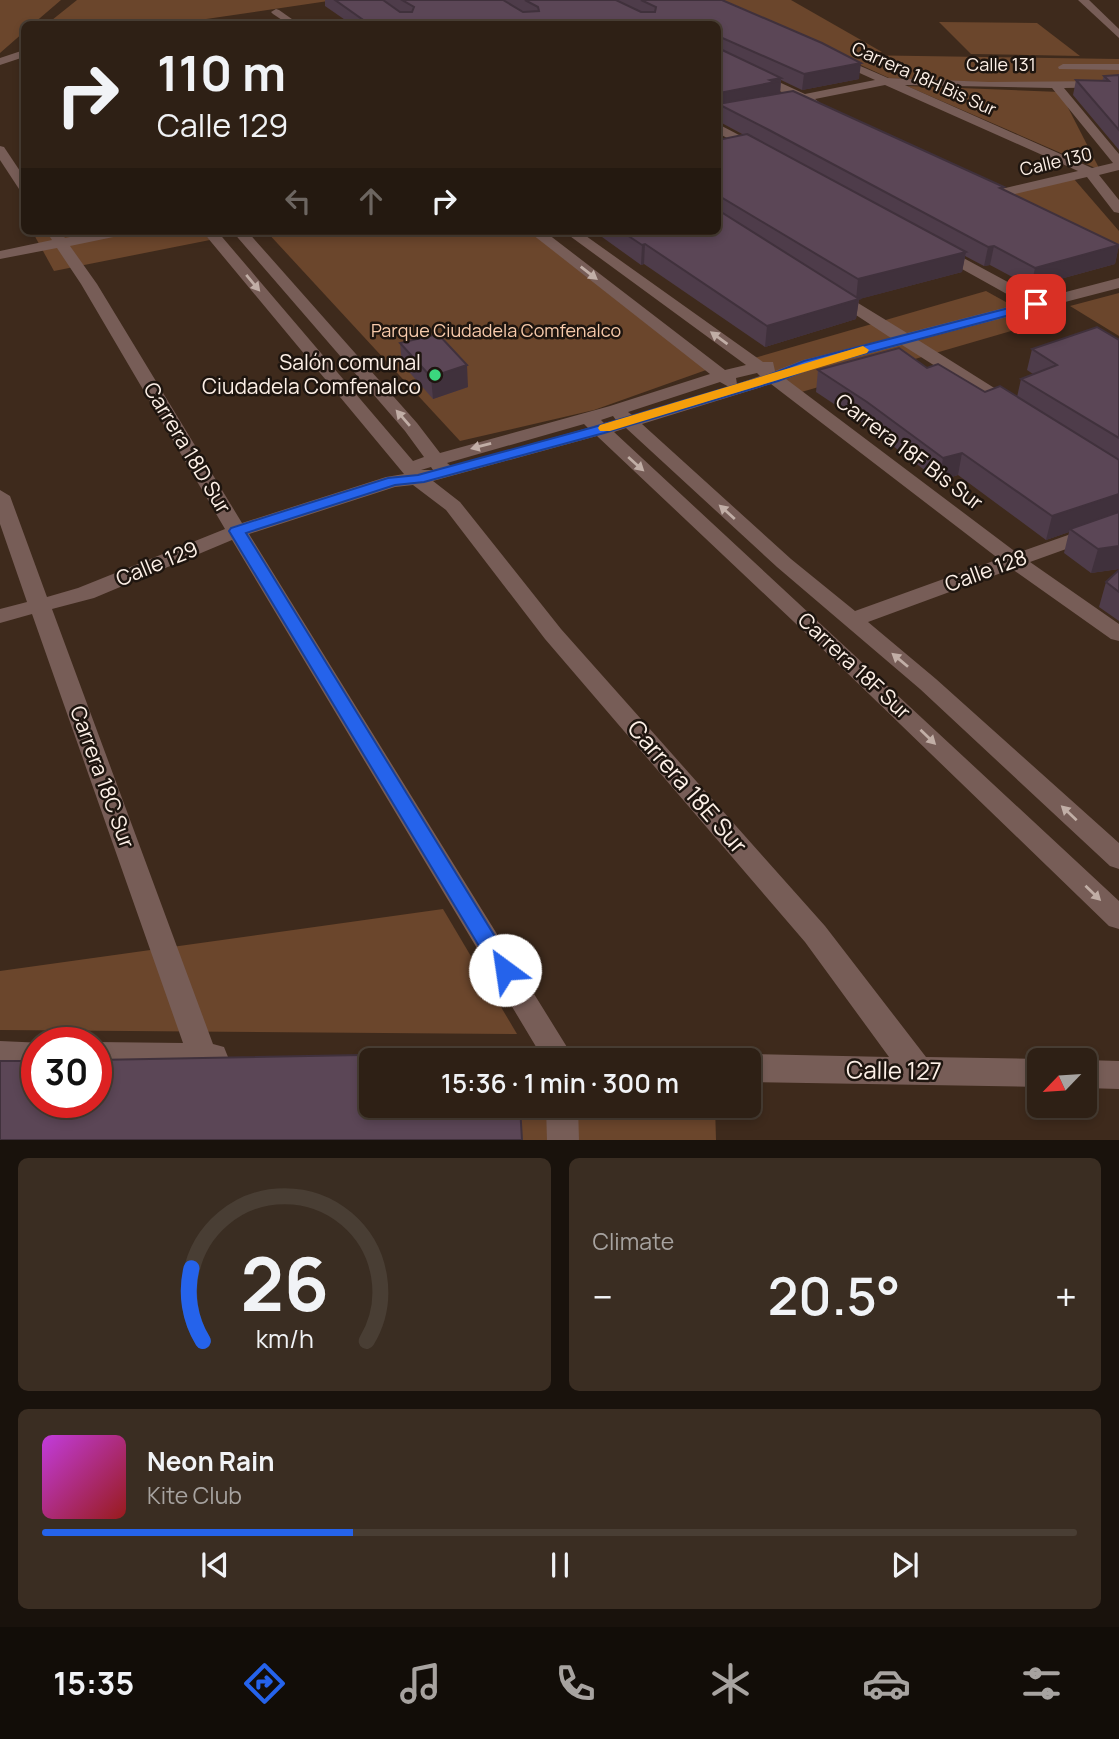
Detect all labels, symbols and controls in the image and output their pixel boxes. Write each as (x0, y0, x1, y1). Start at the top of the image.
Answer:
street label: Carrera 18H Bis Sur (848, 35, 1001, 121)
text: 110 m (157, 39, 286, 106)
icon: right (42, 49, 133, 140)
street label: Calle 131 (966, 52, 1036, 76)
text: Calle 129 (157, 103, 288, 147)
street label: Calle 130 (1017, 141, 1094, 181)
icon: left (279, 182, 317, 220)
icon: ahead (352, 182, 390, 220)
icon: right (425, 182, 463, 220)
one-way arrow (580, 265, 598, 280)
pin (1006, 274, 1066, 334)
one-way arrow (245, 275, 260, 292)
icon: arrive (1017, 285, 1055, 323)
park label: Parque Ciudadela Comfenalco (371, 318, 621, 342)
one-way arrow (710, 331, 728, 345)
place label: Salón comunal Ciudadela Comfenalco (202, 348, 421, 400)
marker: Salón comunal Ciudadela Comfenalco (427, 367, 443, 383)
street label: Carrera 18D Sur (138, 377, 238, 519)
street label: Carrera 18F Bis Sur (830, 386, 989, 516)
one-way arrow (395, 409, 411, 427)
one-way arrow (470, 441, 492, 452)
one-way arrow (627, 456, 644, 472)
one-way arrow (719, 505, 736, 520)
street label: Calle 129 (111, 534, 202, 592)
street label: Calle 128 (941, 542, 1031, 598)
street label: Carrera 18F Sur (792, 606, 918, 725)
one-way arrow (891, 652, 909, 668)
street label: Carrera 18C Sur (64, 702, 142, 852)
street label: Carrera 18E Sur (621, 712, 756, 860)
one-way arrow (919, 728, 936, 744)
one-way arrow (1060, 805, 1078, 821)
one-way arrow (1084, 885, 1101, 901)
position arrow (468, 933, 542, 1007)
speed limit sign: 30 (21, 1027, 112, 1118)
north arrow (1027, 1048, 1097, 1118)
map controls (1027, 1048, 1097, 1118)
street label: Calle 127 (846, 1052, 942, 1087)
text: 15:36 · 1 min · 300 m (441, 1065, 679, 1101)
text: Climate (593, 1225, 674, 1257)
text: 26 (240, 1233, 329, 1333)
text: 20.5° (768, 1260, 900, 1331)
text: − (593, 1270, 613, 1322)
text: + (1055, 1270, 1077, 1322)
text: km/h (255, 1320, 313, 1355)
text: Neon Rain (147, 1443, 275, 1479)
text: Kite Club (147, 1479, 242, 1511)
icon: previous (196, 1546, 234, 1584)
icon: pause (541, 1546, 579, 1584)
icon: next (886, 1546, 924, 1584)
icon: directions (240, 1659, 289, 1708)
icon: music (396, 1659, 445, 1708)
icon: phone (551, 1659, 600, 1708)
icon: climate (706, 1659, 755, 1708)
icon: car (862, 1659, 911, 1708)
icon: filters (1017, 1659, 1066, 1708)
text: 15:35 (53, 1661, 134, 1705)

